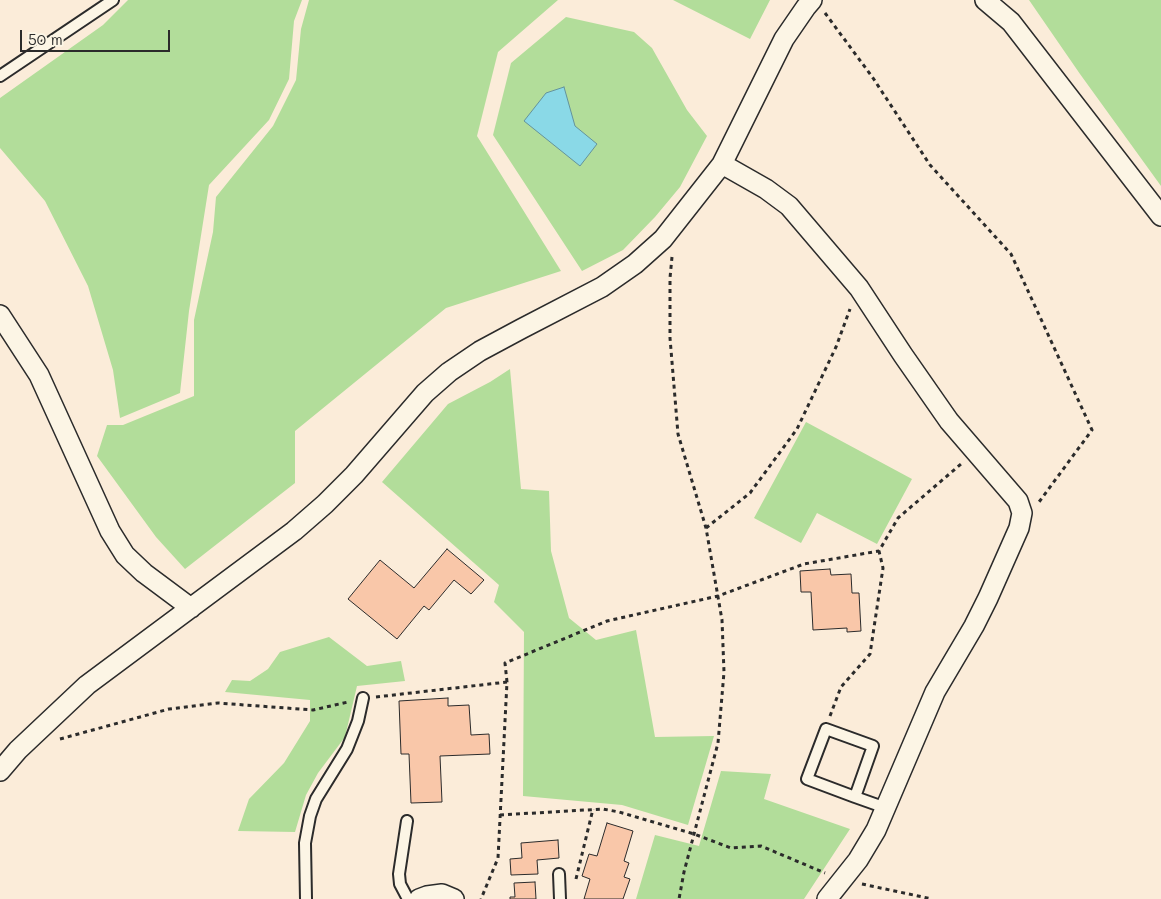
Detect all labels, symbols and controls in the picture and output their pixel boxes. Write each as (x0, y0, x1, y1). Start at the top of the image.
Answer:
scale bar (22, 20, 172, 52)
text: 50 m (28, 29, 63, 49)

